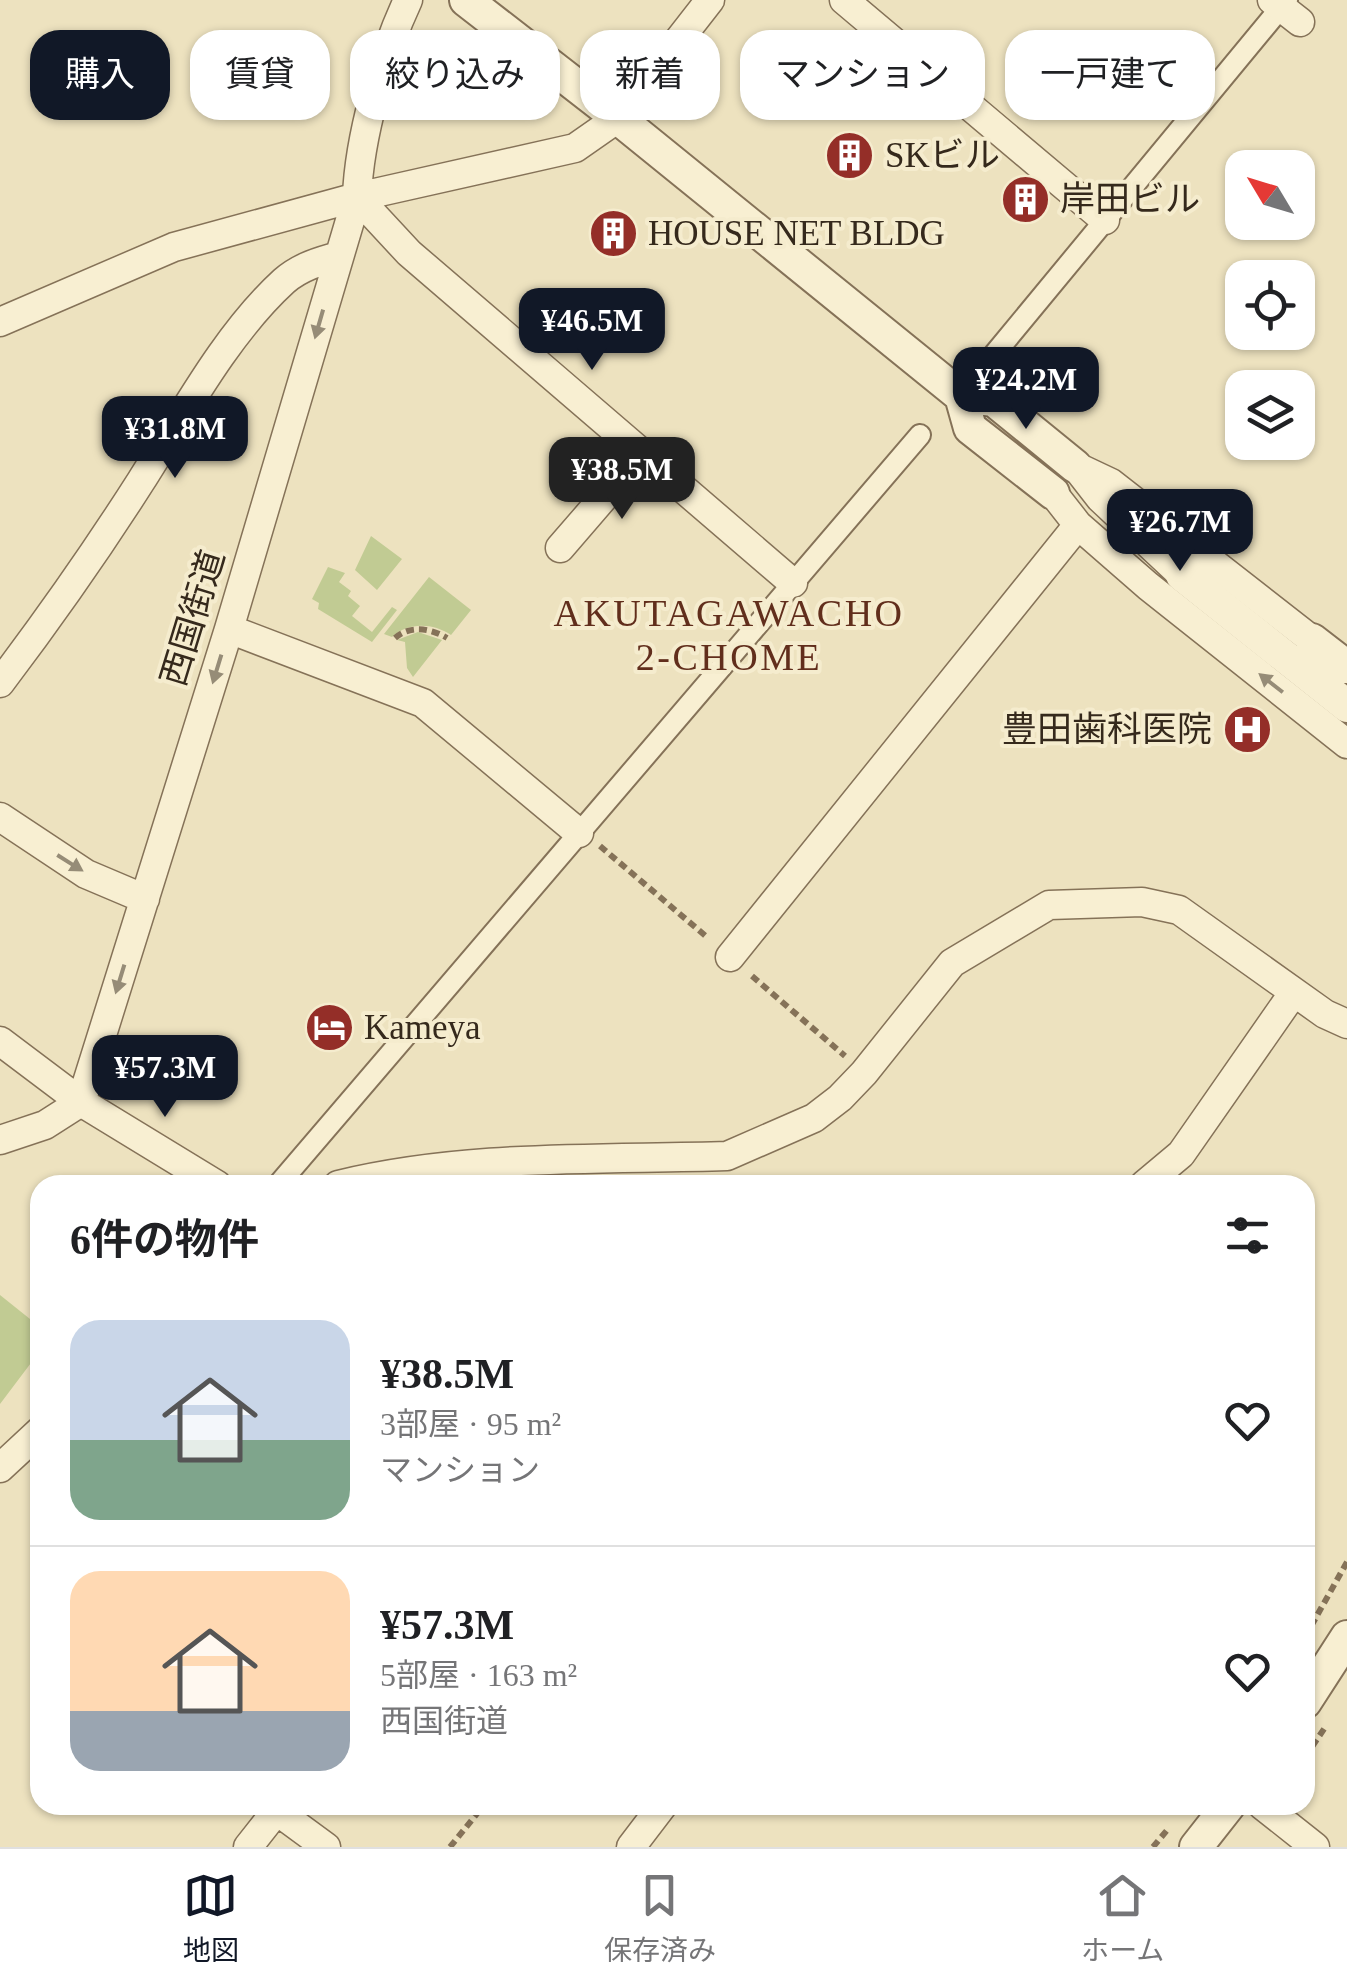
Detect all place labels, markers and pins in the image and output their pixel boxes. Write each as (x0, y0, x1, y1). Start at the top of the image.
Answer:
building icon: SKビル (824, 129, 876, 181)
place label: SKビル (885, 136, 1000, 175)
building icon: 岸田ビル (999, 173, 1051, 225)
place label: 岸田ビル (1060, 180, 1200, 219)
building icon: HOUSE NET BLDG (587, 207, 639, 259)
place label: HOUSE NET BLDG (648, 214, 945, 253)
pin: ¥46.5M (511, 288, 673, 373)
pin: ¥24.2M (945, 347, 1107, 432)
pin: ¥31.8M (94, 396, 256, 481)
pin: ¥38.5M (541, 437, 703, 522)
pin: ¥26.7M (1099, 489, 1261, 574)
hospital icon: 豊田歯科医院 (1221, 703, 1273, 755)
place label: 豊田歯科医院 (1002, 710, 1212, 749)
hotel icon: Kameya (303, 1001, 355, 1053)
place label: Kameya (364, 1008, 481, 1047)
pin: ¥57.3M (84, 1035, 246, 1120)

